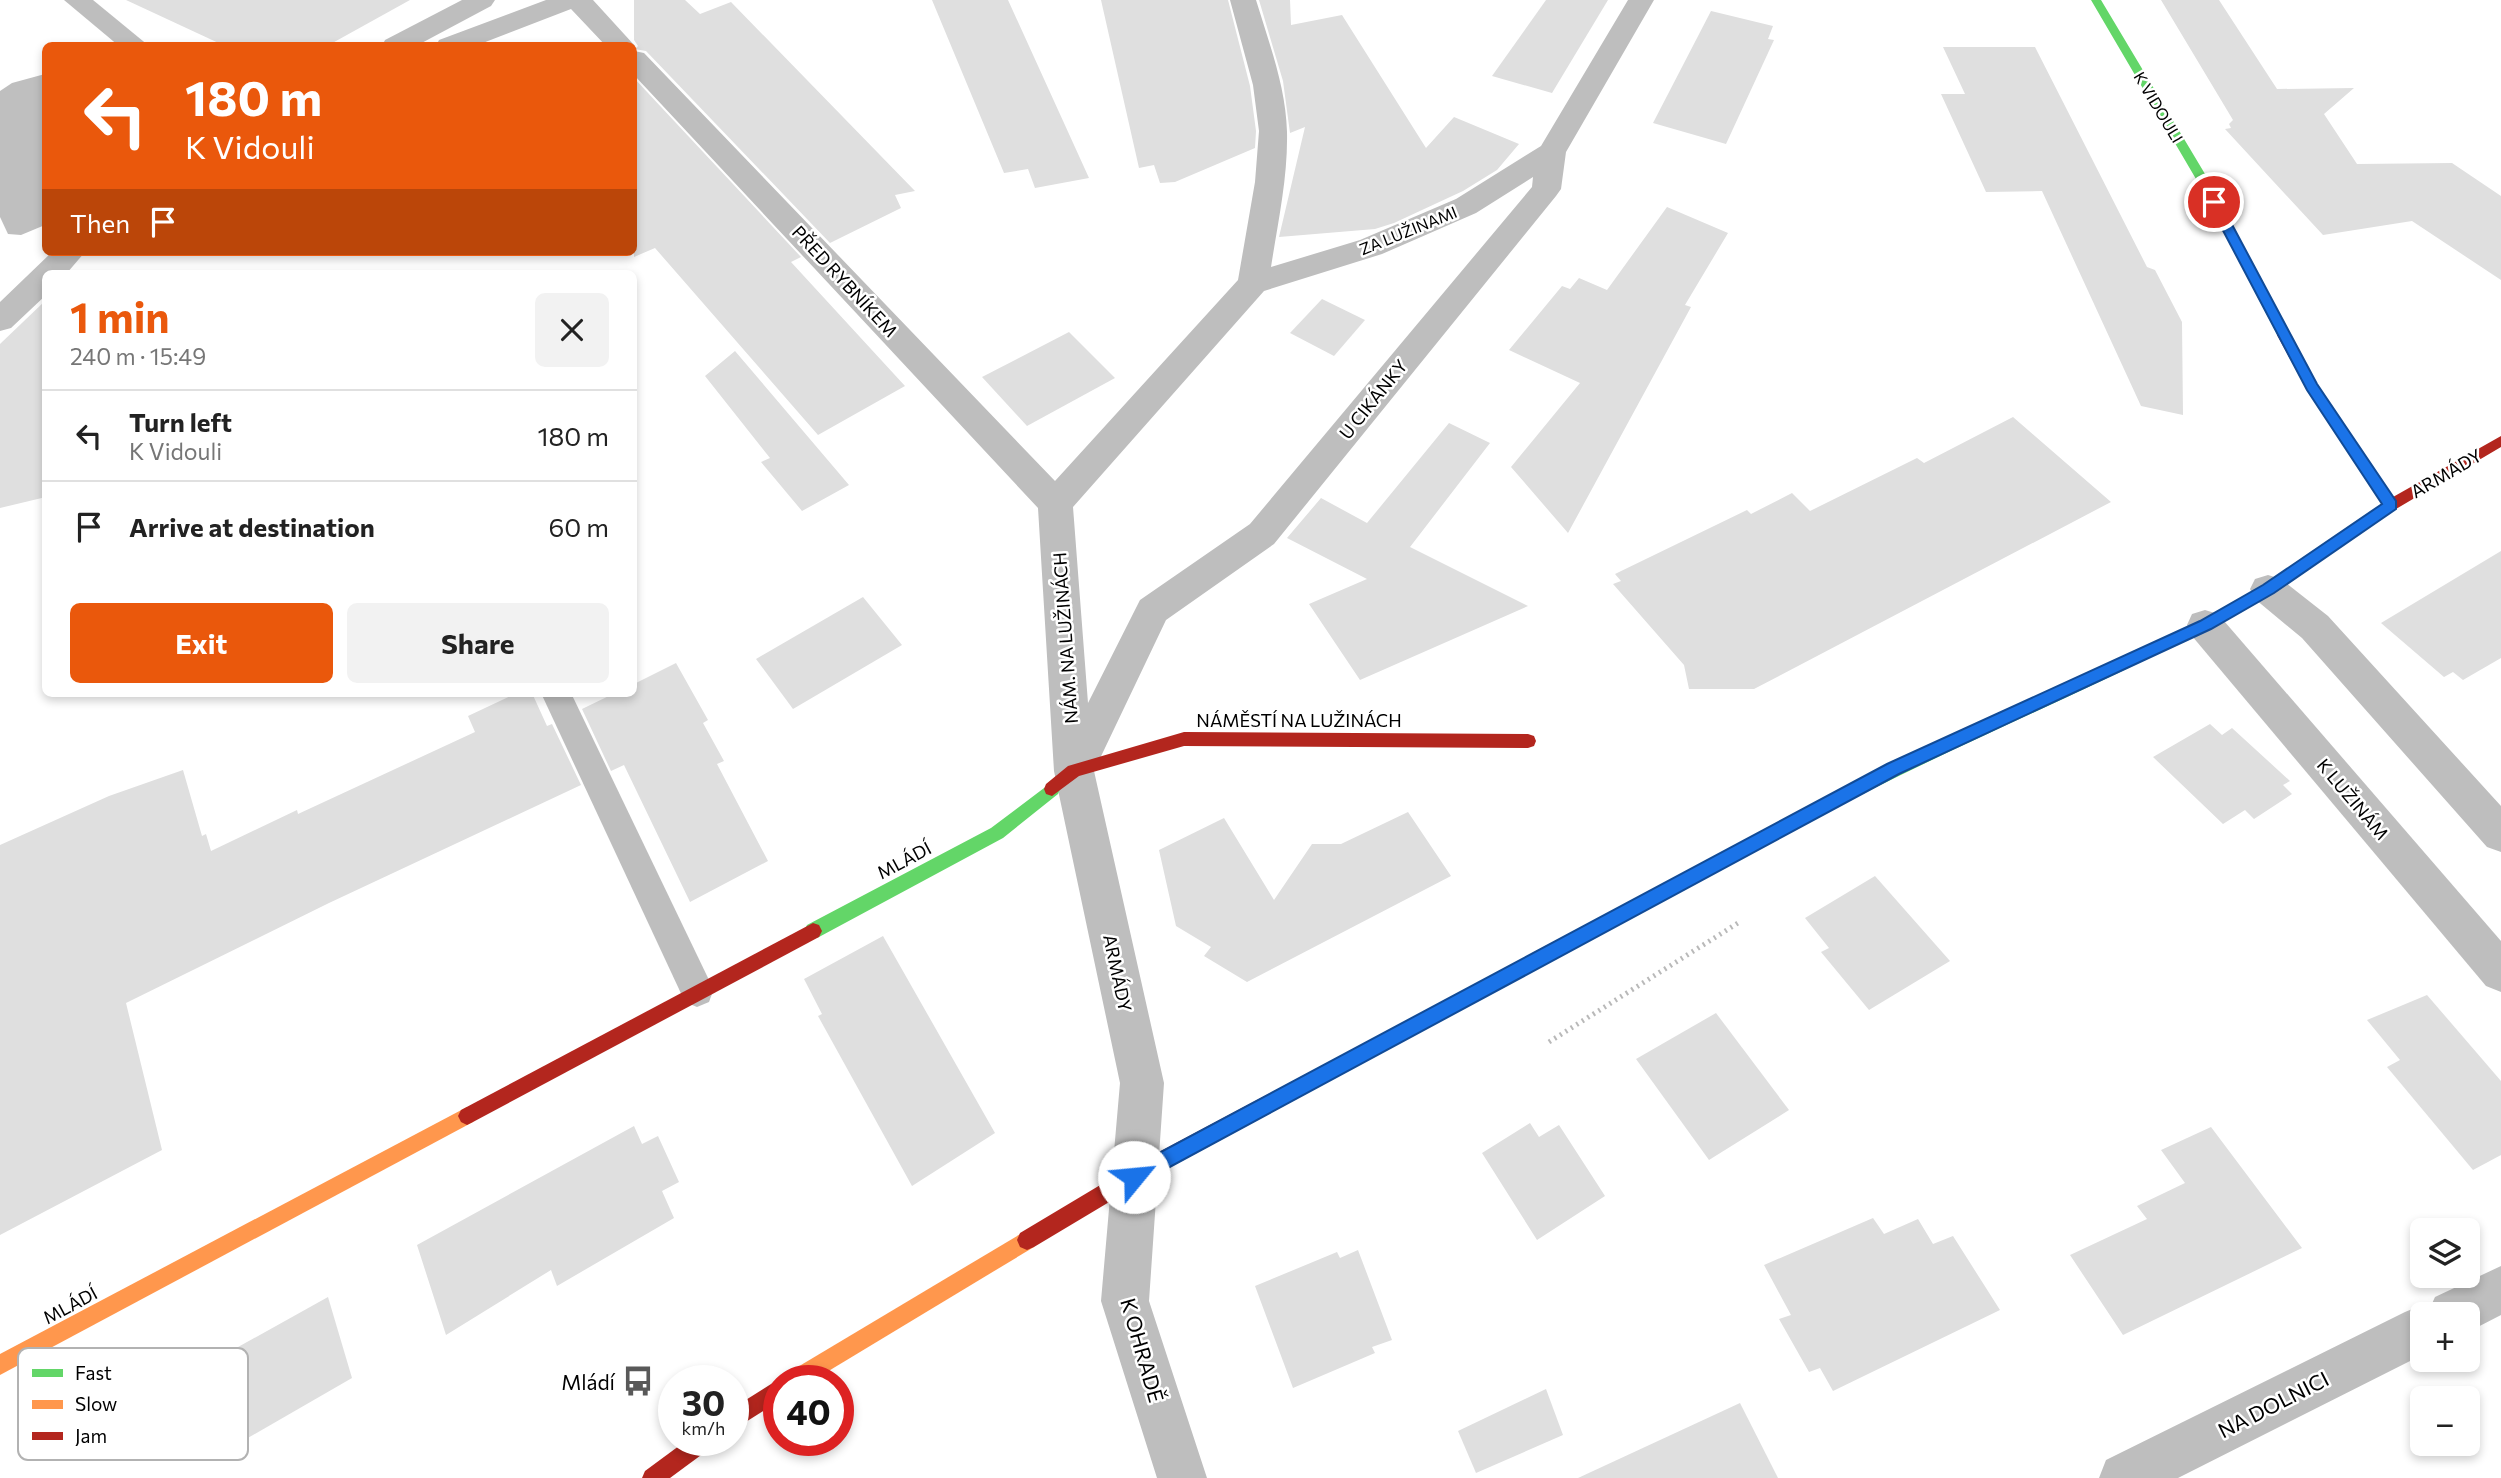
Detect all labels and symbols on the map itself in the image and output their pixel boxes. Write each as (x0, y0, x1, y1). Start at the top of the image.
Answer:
street label: K VIDOULI (2130, 68, 2188, 146)
pin (2184, 172, 2244, 232)
street label: ZA LUŽINAMI (1356, 202, 1460, 258)
street label: PŘED RYBNÍKEM (788, 221, 902, 341)
street label: U CIKÁNKY (1334, 355, 1412, 443)
street label: ARMÁDY (2407, 444, 2486, 502)
street label: NÁM. NA LUŽINÁCH (1048, 551, 1082, 725)
street label: NÁMĚSTÍ NA LUŽINÁCH (1196, 709, 1402, 731)
street label: K LUŽINÁM (2313, 754, 2393, 844)
street label: MLÁDÍ (873, 836, 936, 883)
street label: ARMÁDY (1099, 932, 1137, 1014)
position arrow (1097, 1140, 1171, 1214)
street label: MLÁDÍ (39, 1281, 102, 1328)
street label: K OHRADĚ (1116, 1295, 1170, 1405)
legend (18, 1348, 248, 1460)
text: Fast (75, 1361, 112, 1384)
bus stop icon: Mládí (621, 1364, 655, 1398)
speed limit sign: 40 (763, 1365, 854, 1456)
street label: NA DOLNICI (2213, 1365, 2333, 1443)
place label: Mládí (561, 1369, 616, 1394)
text: Slow (75, 1392, 117, 1415)
text: Jam (75, 1424, 107, 1447)

